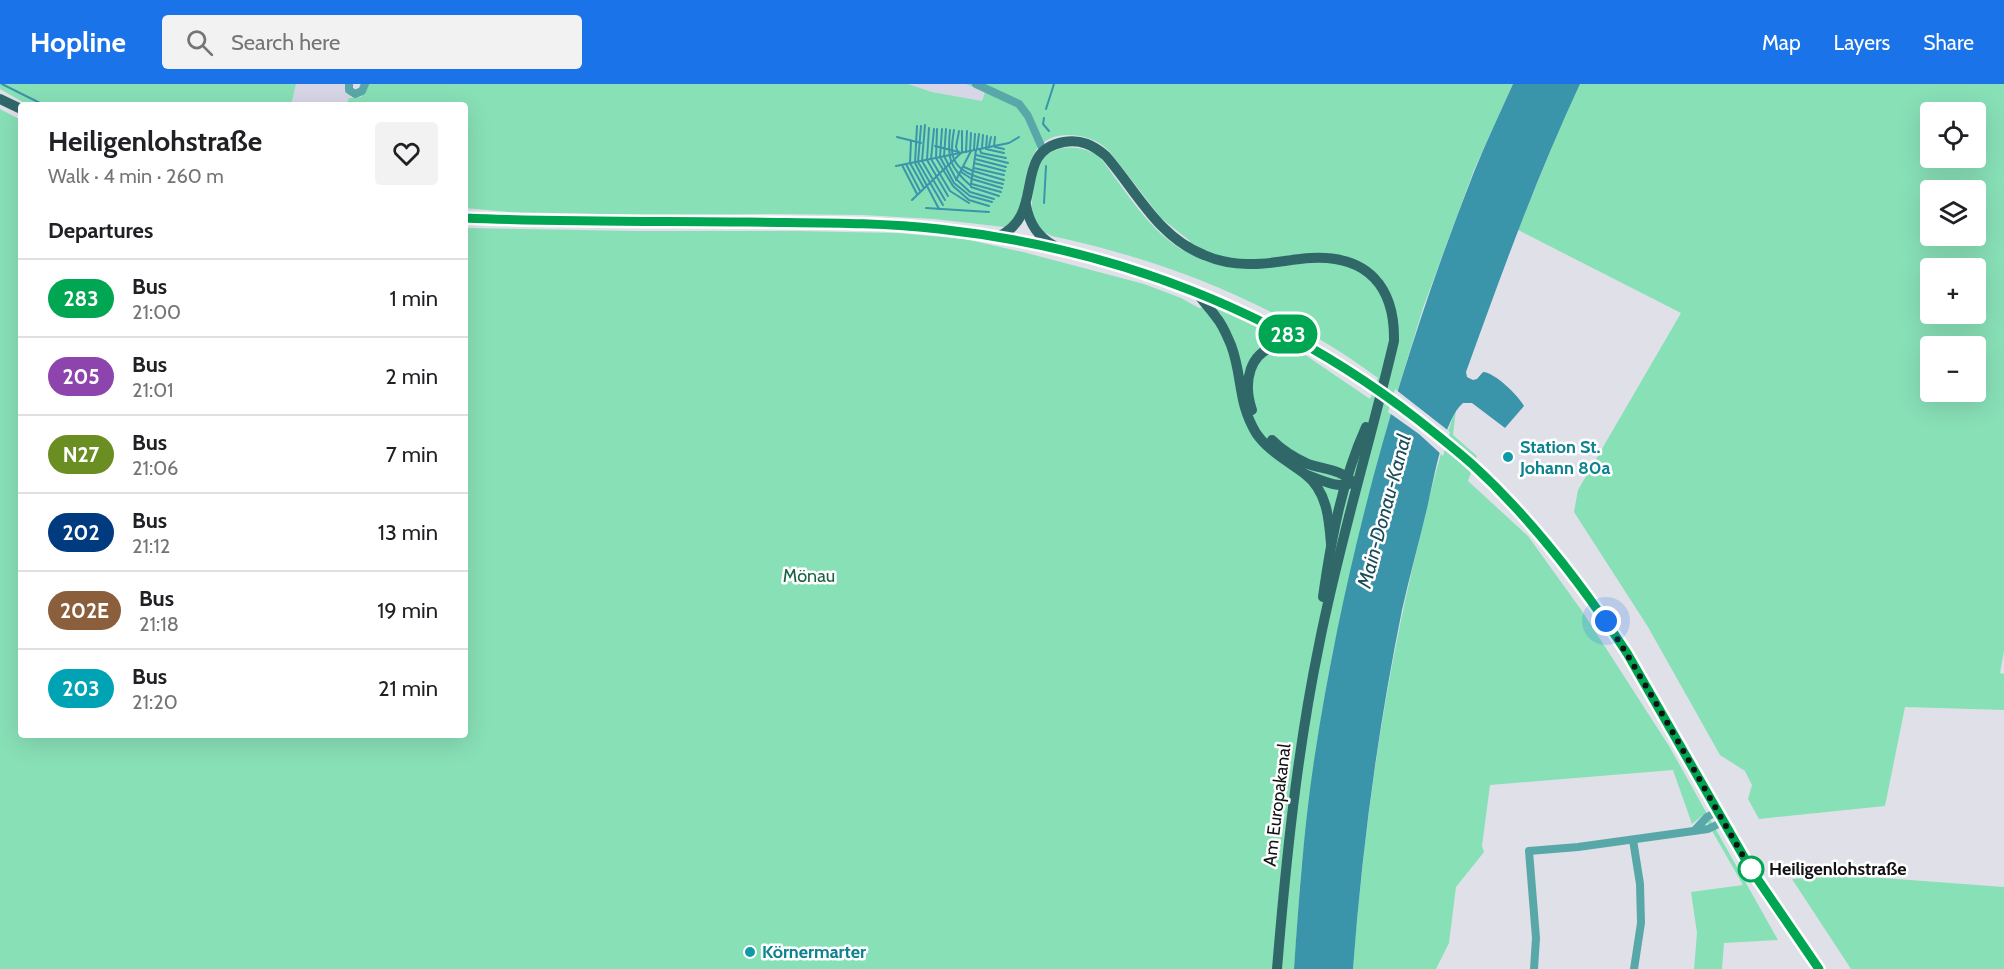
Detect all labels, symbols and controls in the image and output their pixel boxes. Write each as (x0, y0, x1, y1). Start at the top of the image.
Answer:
search box (162, 15, 582, 69)
text: Hopline (30, 25, 126, 59)
icon: search (183, 26, 216, 59)
text: Search here (231, 29, 340, 56)
text: Map (1762, 30, 1801, 55)
text: Layers (1834, 30, 1890, 55)
text: Share (1923, 30, 1974, 55)
map controls (1920, 102, 1986, 402)
button: locate (1920, 102, 1986, 168)
button: heart (375, 122, 438, 185)
text: Heiligenlohstraße (48, 124, 262, 158)
text: Walk · 4 min · 260 m (48, 164, 224, 188)
button: layers (1920, 180, 1986, 246)
text: Departures (48, 217, 153, 244)
button: + (1920, 258, 1986, 324)
text: Bus (132, 273, 167, 300)
text: 1 min (390, 285, 438, 312)
text: 283 (63, 286, 99, 311)
text: 21:00 (132, 300, 181, 324)
line badge: 283 (1254, 314, 1322, 354)
text: 283 (1270, 322, 1306, 347)
button: − (1920, 336, 1986, 402)
text: Bus (132, 351, 167, 378)
text: 2 min (385, 363, 438, 390)
text: 205 (62, 364, 100, 389)
text: 21:01 (132, 378, 174, 402)
text: Bus (132, 429, 167, 456)
water label: Main-Donau-Kanal (1352, 431, 1416, 591)
place label: Station St. Johann 80a (1519, 436, 1610, 479)
text: 7 min (386, 441, 438, 468)
text: N27 (63, 442, 99, 467)
marker: Station St. Johann 80a (1501, 450, 1515, 464)
text: 21:06 (132, 456, 178, 480)
text: Bus (132, 507, 167, 534)
text: 13 min (378, 519, 438, 546)
text: 202 (62, 520, 100, 545)
text: 21:12 (132, 534, 170, 558)
park label: Mönau (783, 565, 835, 587)
text: Bus (139, 585, 174, 612)
text: 19 min (377, 597, 438, 624)
text: 202E (60, 598, 109, 623)
your location (1591, 606, 1621, 636)
text: 21:18 (139, 612, 179, 636)
text: Bus (132, 663, 167, 690)
text: 21 min (378, 675, 438, 702)
text: 203 (62, 676, 100, 701)
text: 21:20 (132, 690, 178, 714)
street label: Am Europakanal (1259, 742, 1296, 868)
marker: Heiligenlohstraße (1738, 856, 1764, 882)
place label: Heiligenlohstraße (1769, 858, 1907, 880)
place label: Körnermarter (762, 941, 866, 963)
marker: Körnermarter (743, 945, 757, 959)

